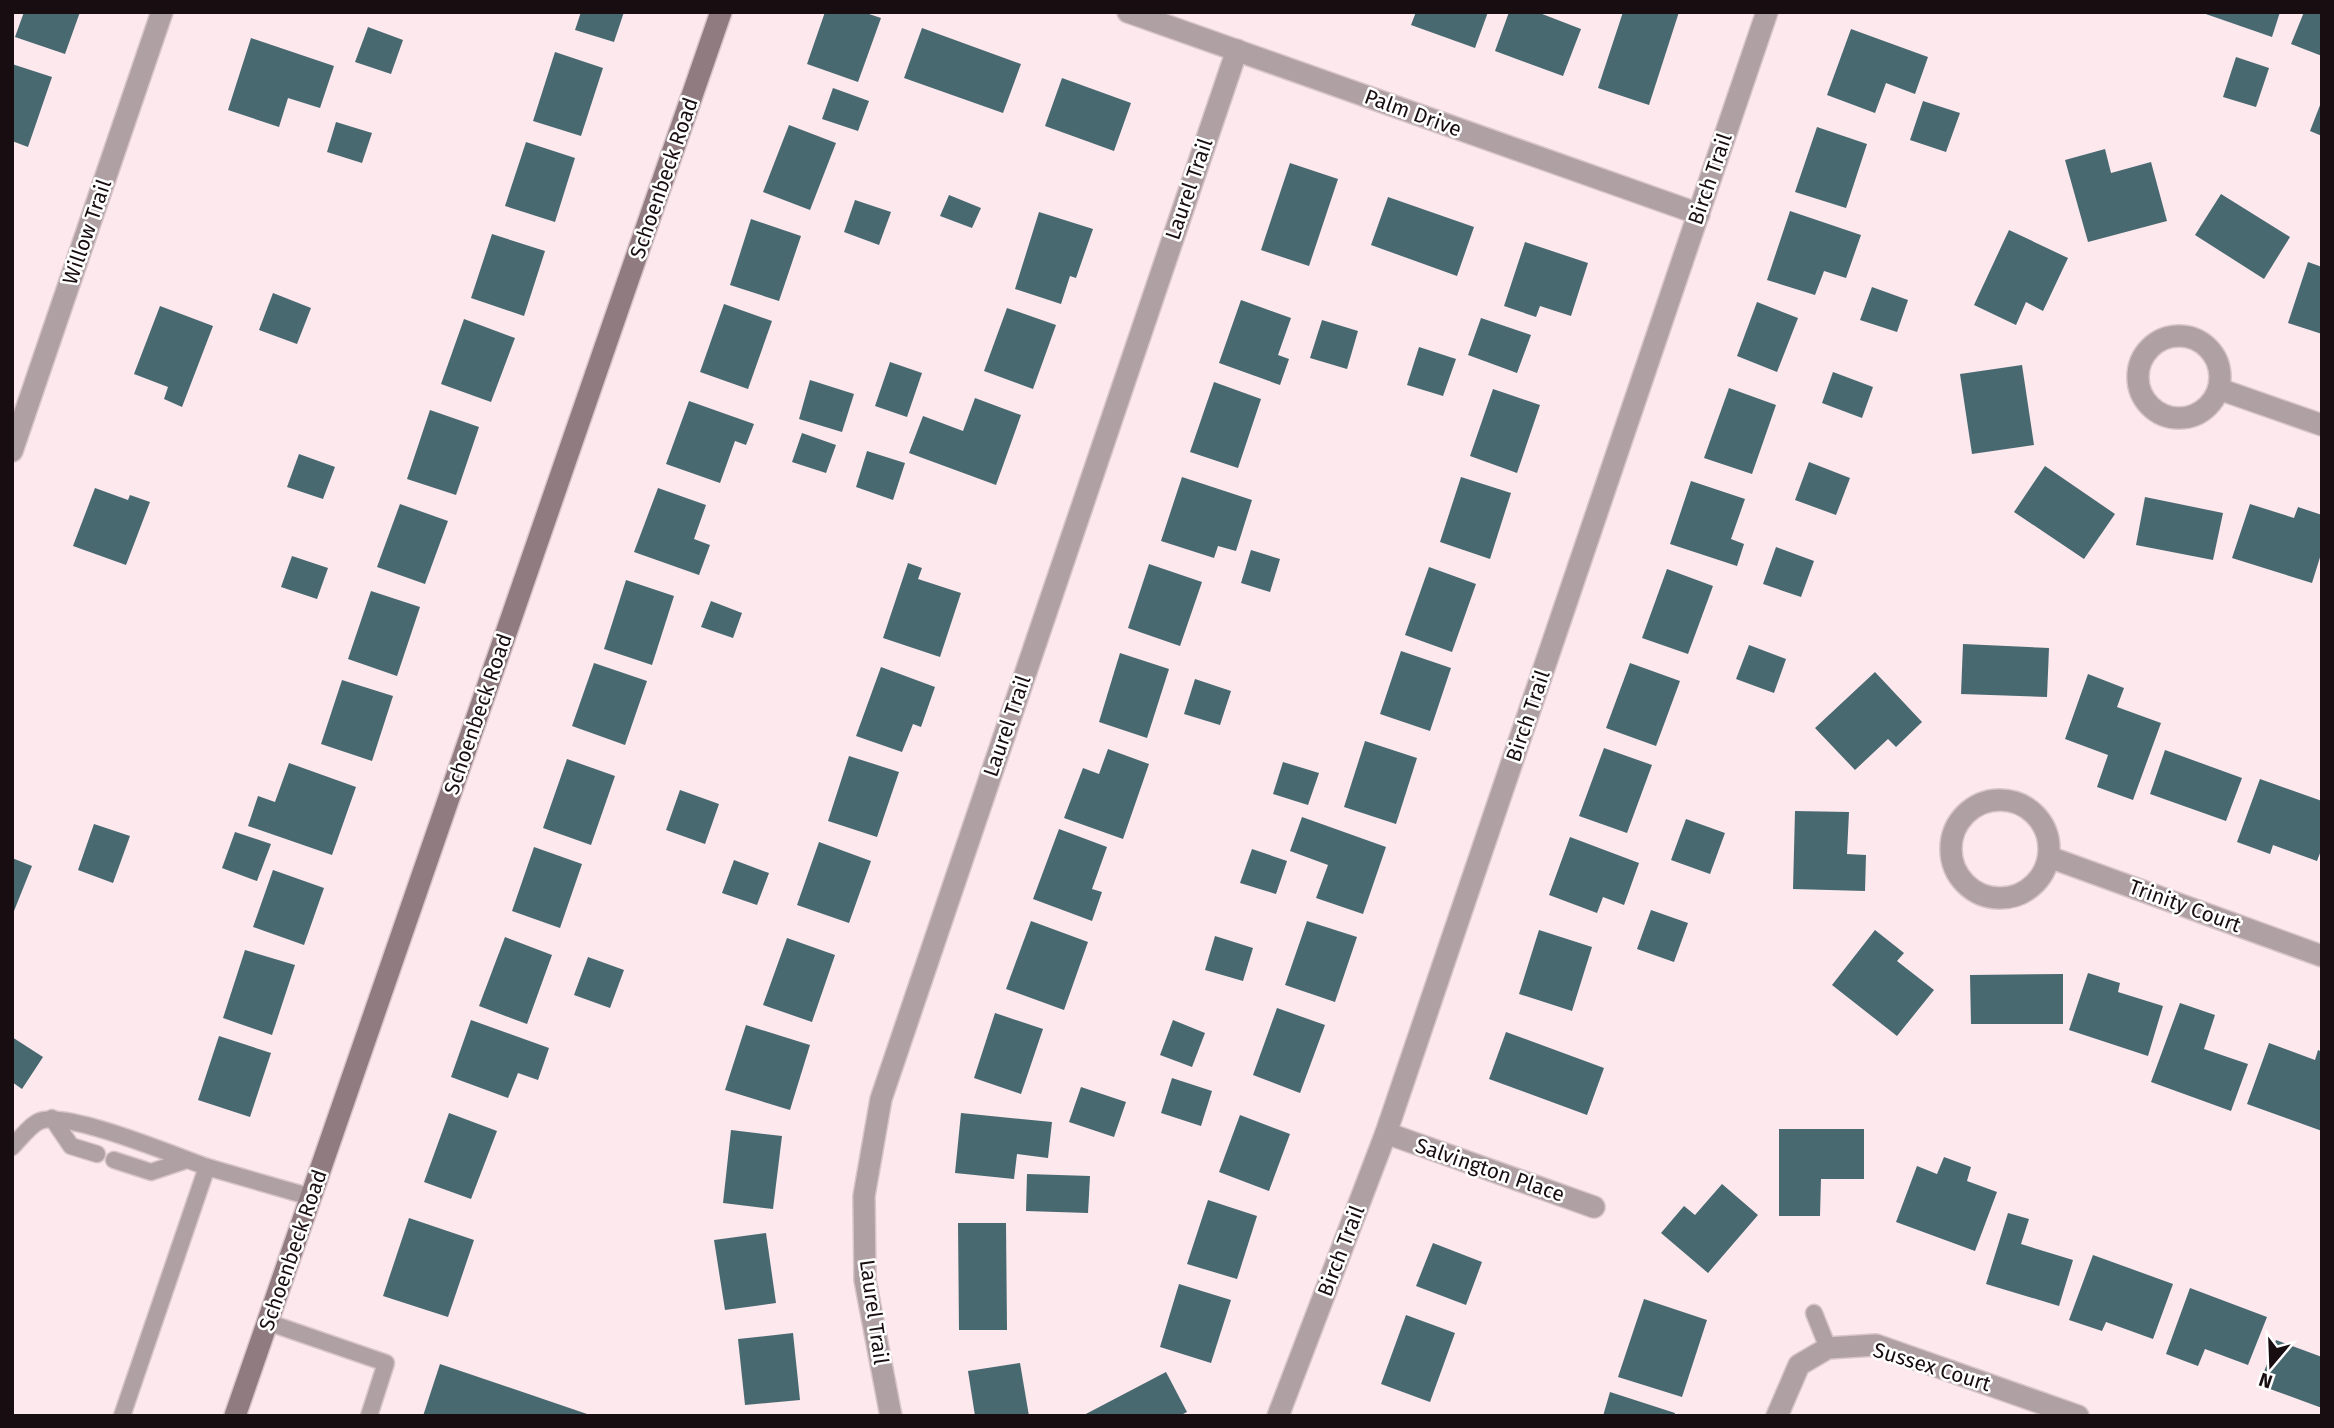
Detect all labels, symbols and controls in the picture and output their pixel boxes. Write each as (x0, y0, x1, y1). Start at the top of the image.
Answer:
street label: Palm Drive (1361, 83, 1465, 143)
street label: Schoenbeck Road (624, 94, 704, 262)
street label: Birch Trail (1682, 130, 1738, 228)
street label: Laurel Trail (1160, 135, 1218, 243)
street label: Willow Trail (57, 176, 117, 288)
street label: Schoenbeck Road (438, 630, 518, 798)
street label: Birch Trail (1500, 667, 1556, 765)
street label: Laurel Trail (978, 672, 1036, 780)
street label: Trinity Court (2125, 874, 2245, 938)
street label: Salvington Place (1412, 1132, 1568, 1208)
street label: Schoenbeck Road (253, 1166, 333, 1334)
street label: Birch Trail (1312, 1202, 1370, 1300)
street label: Laurel Trail (854, 1258, 894, 1366)
north arrow (2236, 1330, 2306, 1400)
street label: Sussex Court (1870, 1337, 1994, 1397)
text: N (2256, 1368, 2275, 1394)

